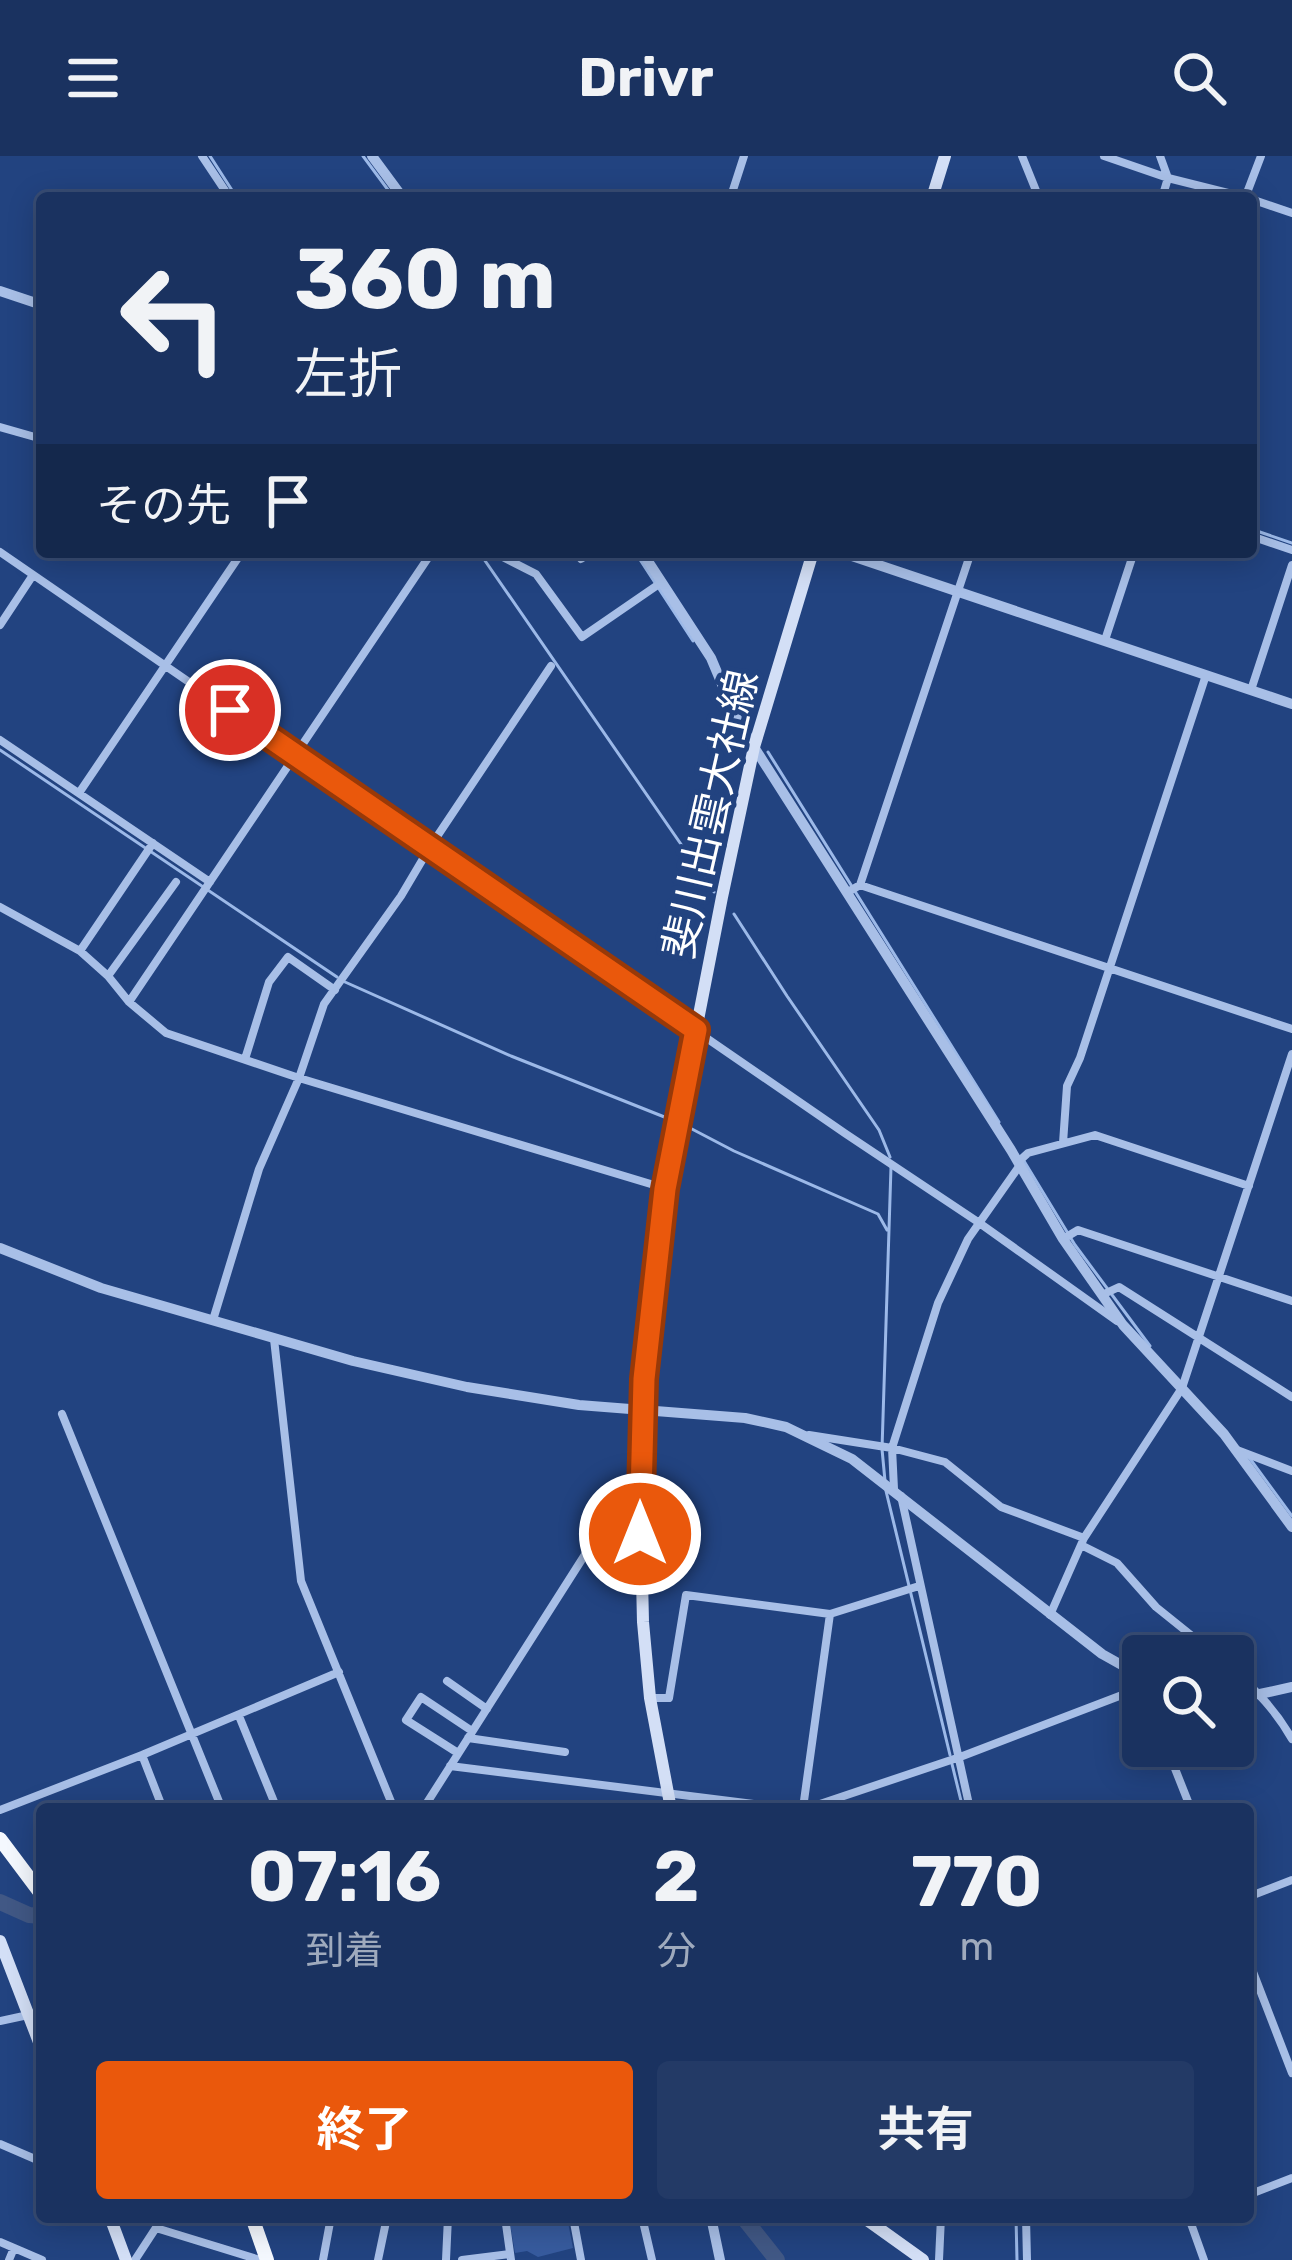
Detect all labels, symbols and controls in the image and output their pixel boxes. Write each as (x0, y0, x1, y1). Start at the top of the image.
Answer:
icon: menu (60, 45, 126, 111)
icon: search (1166, 45, 1232, 111)
text: Drivr (578, 46, 714, 110)
text: 360 m (294, 229, 556, 329)
icon: left (96, 240, 252, 396)
text: 左折 (294, 343, 402, 407)
icon: arrive (255, 468, 321, 534)
text: その先 (96, 479, 231, 532)
pin (179, 659, 281, 761)
street label: 斐川出雲大社線 (654, 665, 768, 963)
icon: arrive (197, 677, 263, 743)
position arrow (577, 1471, 703, 1597)
map controls (1122, 1635, 1254, 1767)
button: search (1122, 1635, 1254, 1767)
text: 07:16 (247, 1834, 441, 1919)
text: 2 (653, 1834, 700, 1919)
text: 770 (911, 1839, 1043, 1924)
text: m (959, 1924, 994, 1970)
text: 到着 (305, 1928, 383, 1974)
text: 分 (657, 1928, 696, 1974)
button: 終了 (96, 2061, 633, 2199)
button: 共有 (657, 2061, 1194, 2199)

